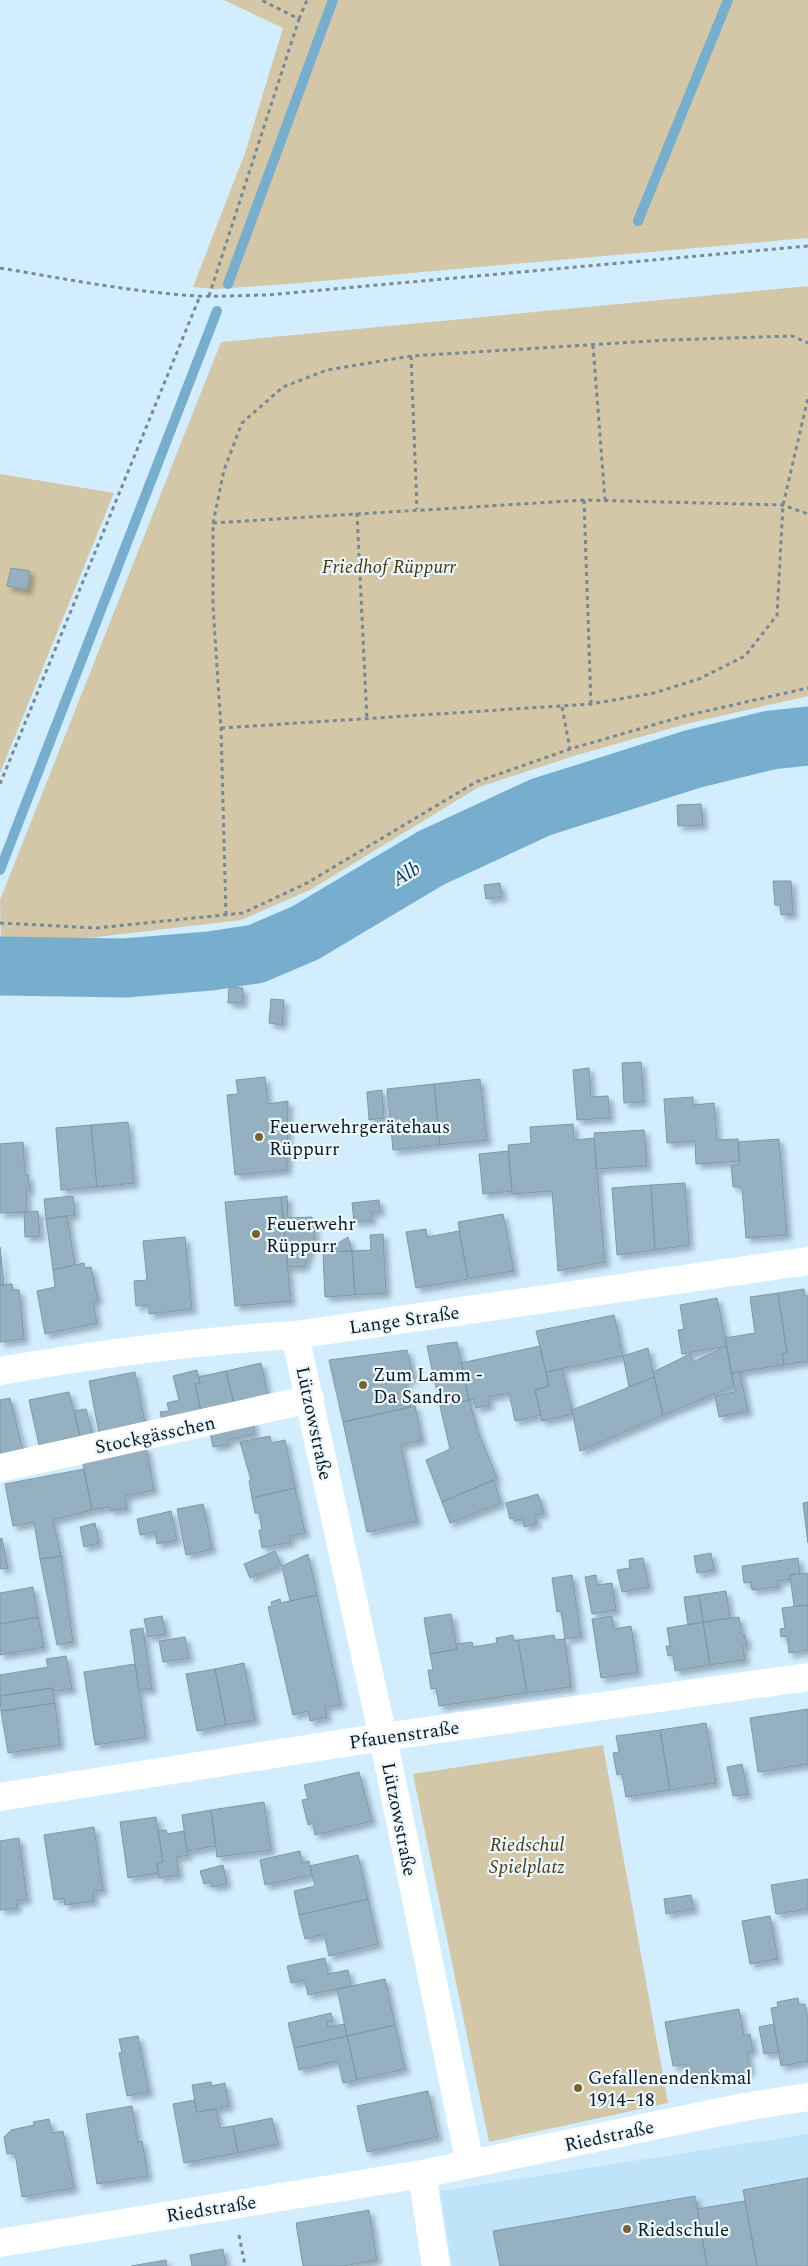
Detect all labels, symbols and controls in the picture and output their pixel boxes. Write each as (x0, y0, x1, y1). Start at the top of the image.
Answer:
park label: Friedhof Rüppurr (322, 553, 457, 582)
water label: Alb (386, 854, 427, 895)
place label: Feuerwehrgerätehaus Rüppurr (269, 1113, 450, 1164)
marker: Feuerwehrgerätehaus Rüppurr (253, 1131, 265, 1143)
place label: Feuerwehr Rüppurr (266, 1210, 356, 1261)
marker: Feuerwehr Rüppurr (250, 1228, 262, 1240)
street label: Lange Straße (347, 1298, 461, 1343)
place label: Zum Lamm - Da Sandro (373, 1361, 483, 1412)
street label: Lützowstraße (287, 1364, 340, 1483)
marker: Zum Lamm - Da Sandro (357, 1379, 369, 1391)
street label: Stockgässchen (92, 1409, 218, 1462)
street label: Pfauenstraße (347, 1713, 461, 1758)
street label: Lützowstraße (373, 1760, 424, 1879)
park label: Riedschul Spielplatz (489, 1831, 565, 1882)
place label: Gefallenendenkmal 1914–18 (588, 2064, 752, 2115)
marker: Gefallenendenkmal 1914–18 (572, 2082, 584, 2094)
street label: Riedstraße (562, 2113, 657, 2160)
street label: Riedstraße (164, 2188, 258, 2231)
place label: Riedschule (637, 2216, 729, 2245)
marker: Riedschule (621, 2223, 633, 2235)

